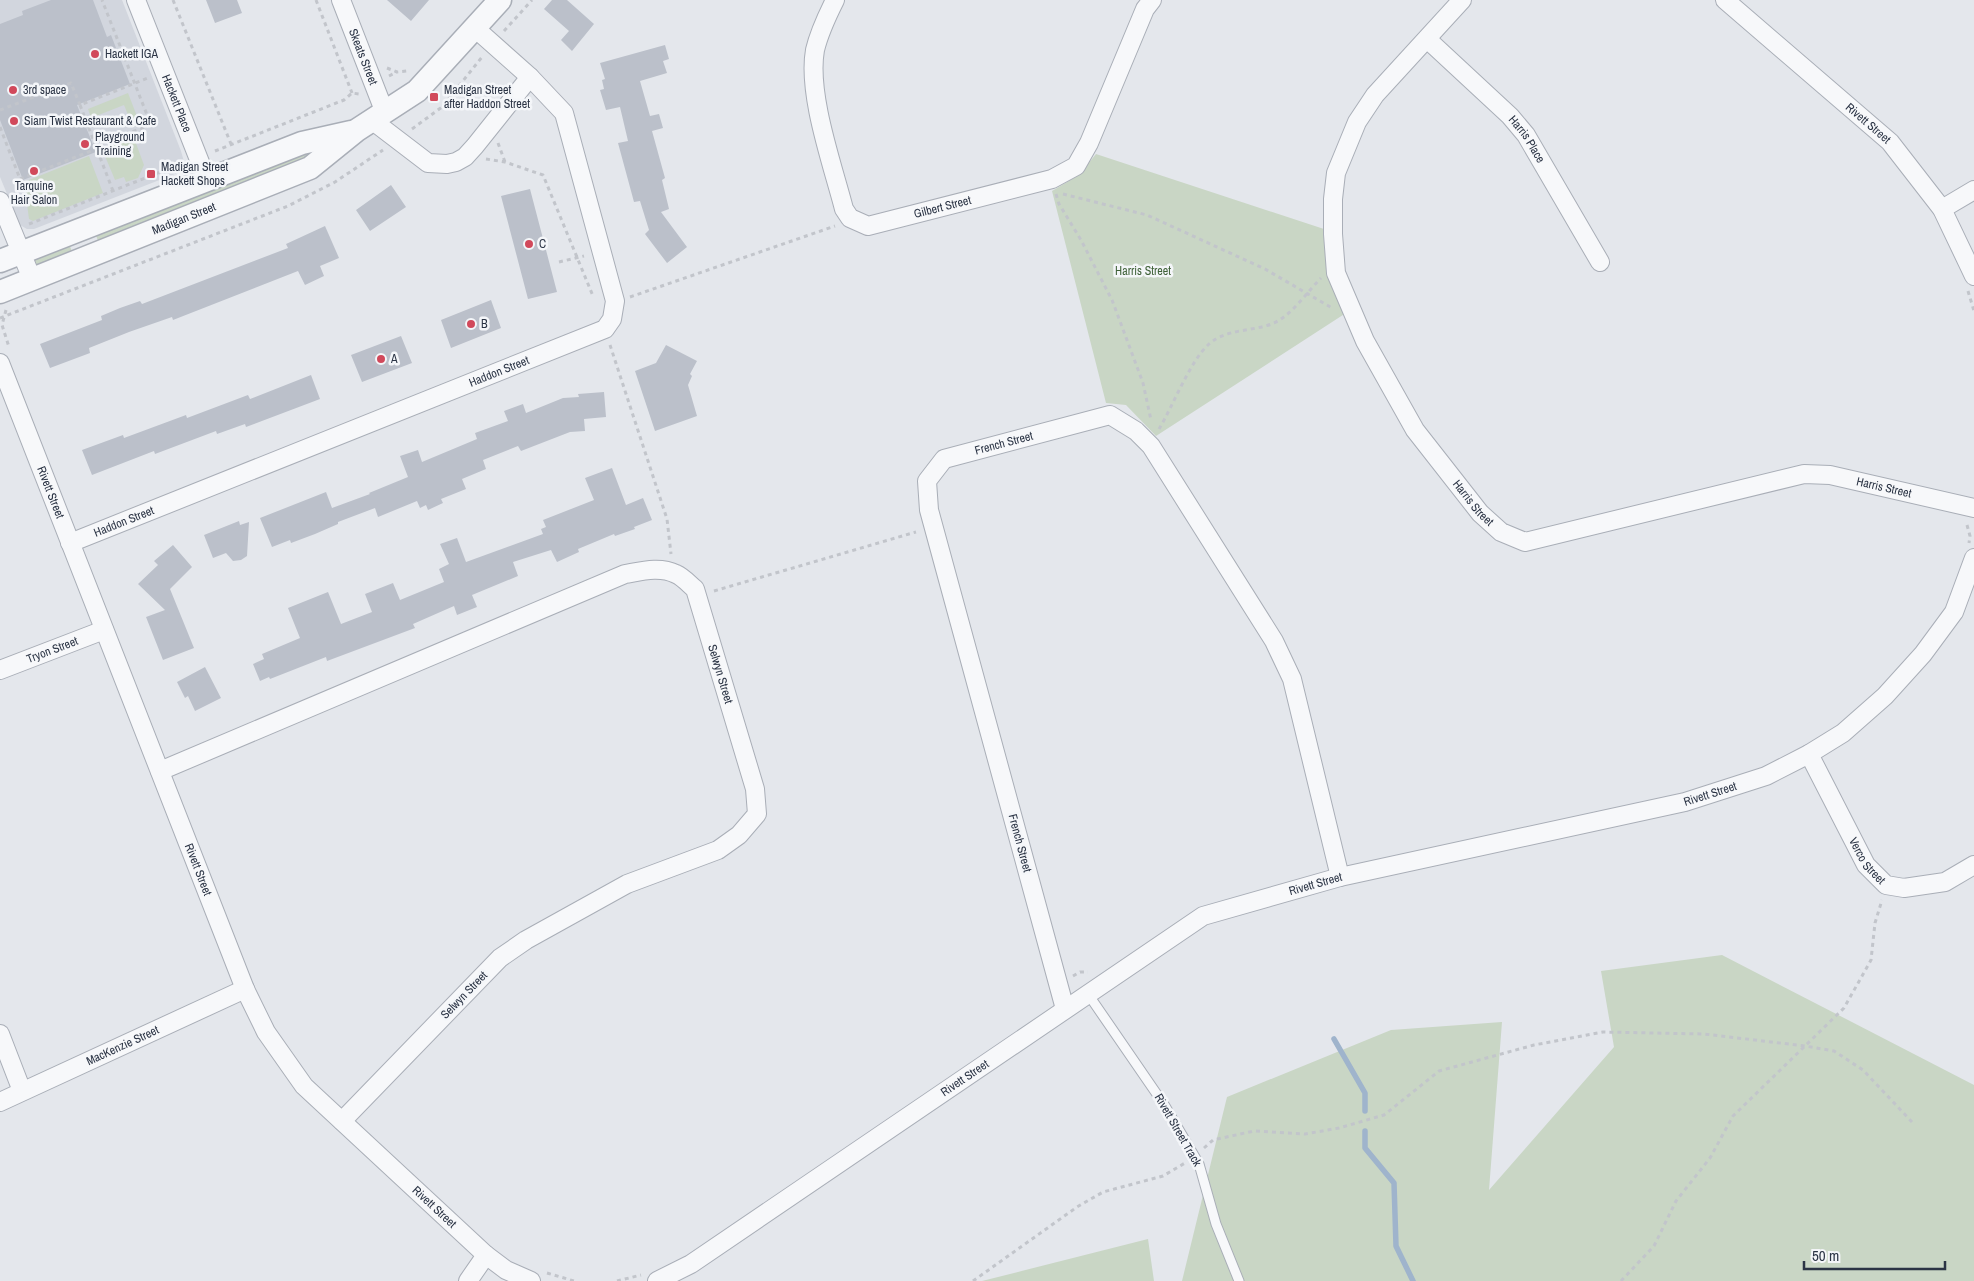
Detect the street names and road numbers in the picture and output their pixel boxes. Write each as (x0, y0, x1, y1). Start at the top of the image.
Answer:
street label: Skeats Street (345, 26, 381, 88)
street label: Hackett Place (158, 72, 195, 134)
street label: Rivett Street (1842, 99, 1894, 147)
street label: Harris Place (1505, 112, 1549, 166)
street label: Gilbert Street (912, 192, 973, 222)
street label: Madigan Street (150, 198, 218, 238)
street label: Haddon Street (466, 352, 532, 391)
street label: French Street (973, 428, 1035, 459)
street label: Rivett Street (33, 464, 68, 521)
street label: Harris Street (1855, 473, 1913, 501)
street label: Harris Street (1449, 477, 1497, 530)
street label: Haddon Street (91, 502, 157, 541)
street label: Tryon Street (24, 633, 81, 667)
street label: Selwyn Street (704, 643, 737, 706)
street label: Rivett Street (1682, 778, 1739, 810)
street label: French Street (1005, 812, 1036, 874)
street label: Verco Street (1845, 835, 1889, 888)
street label: Rivett Street (181, 841, 216, 898)
street label: Rivett Street (1287, 869, 1344, 899)
street label: Selwyn Street (437, 967, 491, 1022)
street label: MacKenzie Street (84, 1022, 162, 1069)
street label: Rivett Street (938, 1056, 992, 1100)
street label: Rivett Street Track (1151, 1091, 1205, 1169)
street label: Rivett Street (409, 1183, 460, 1232)

